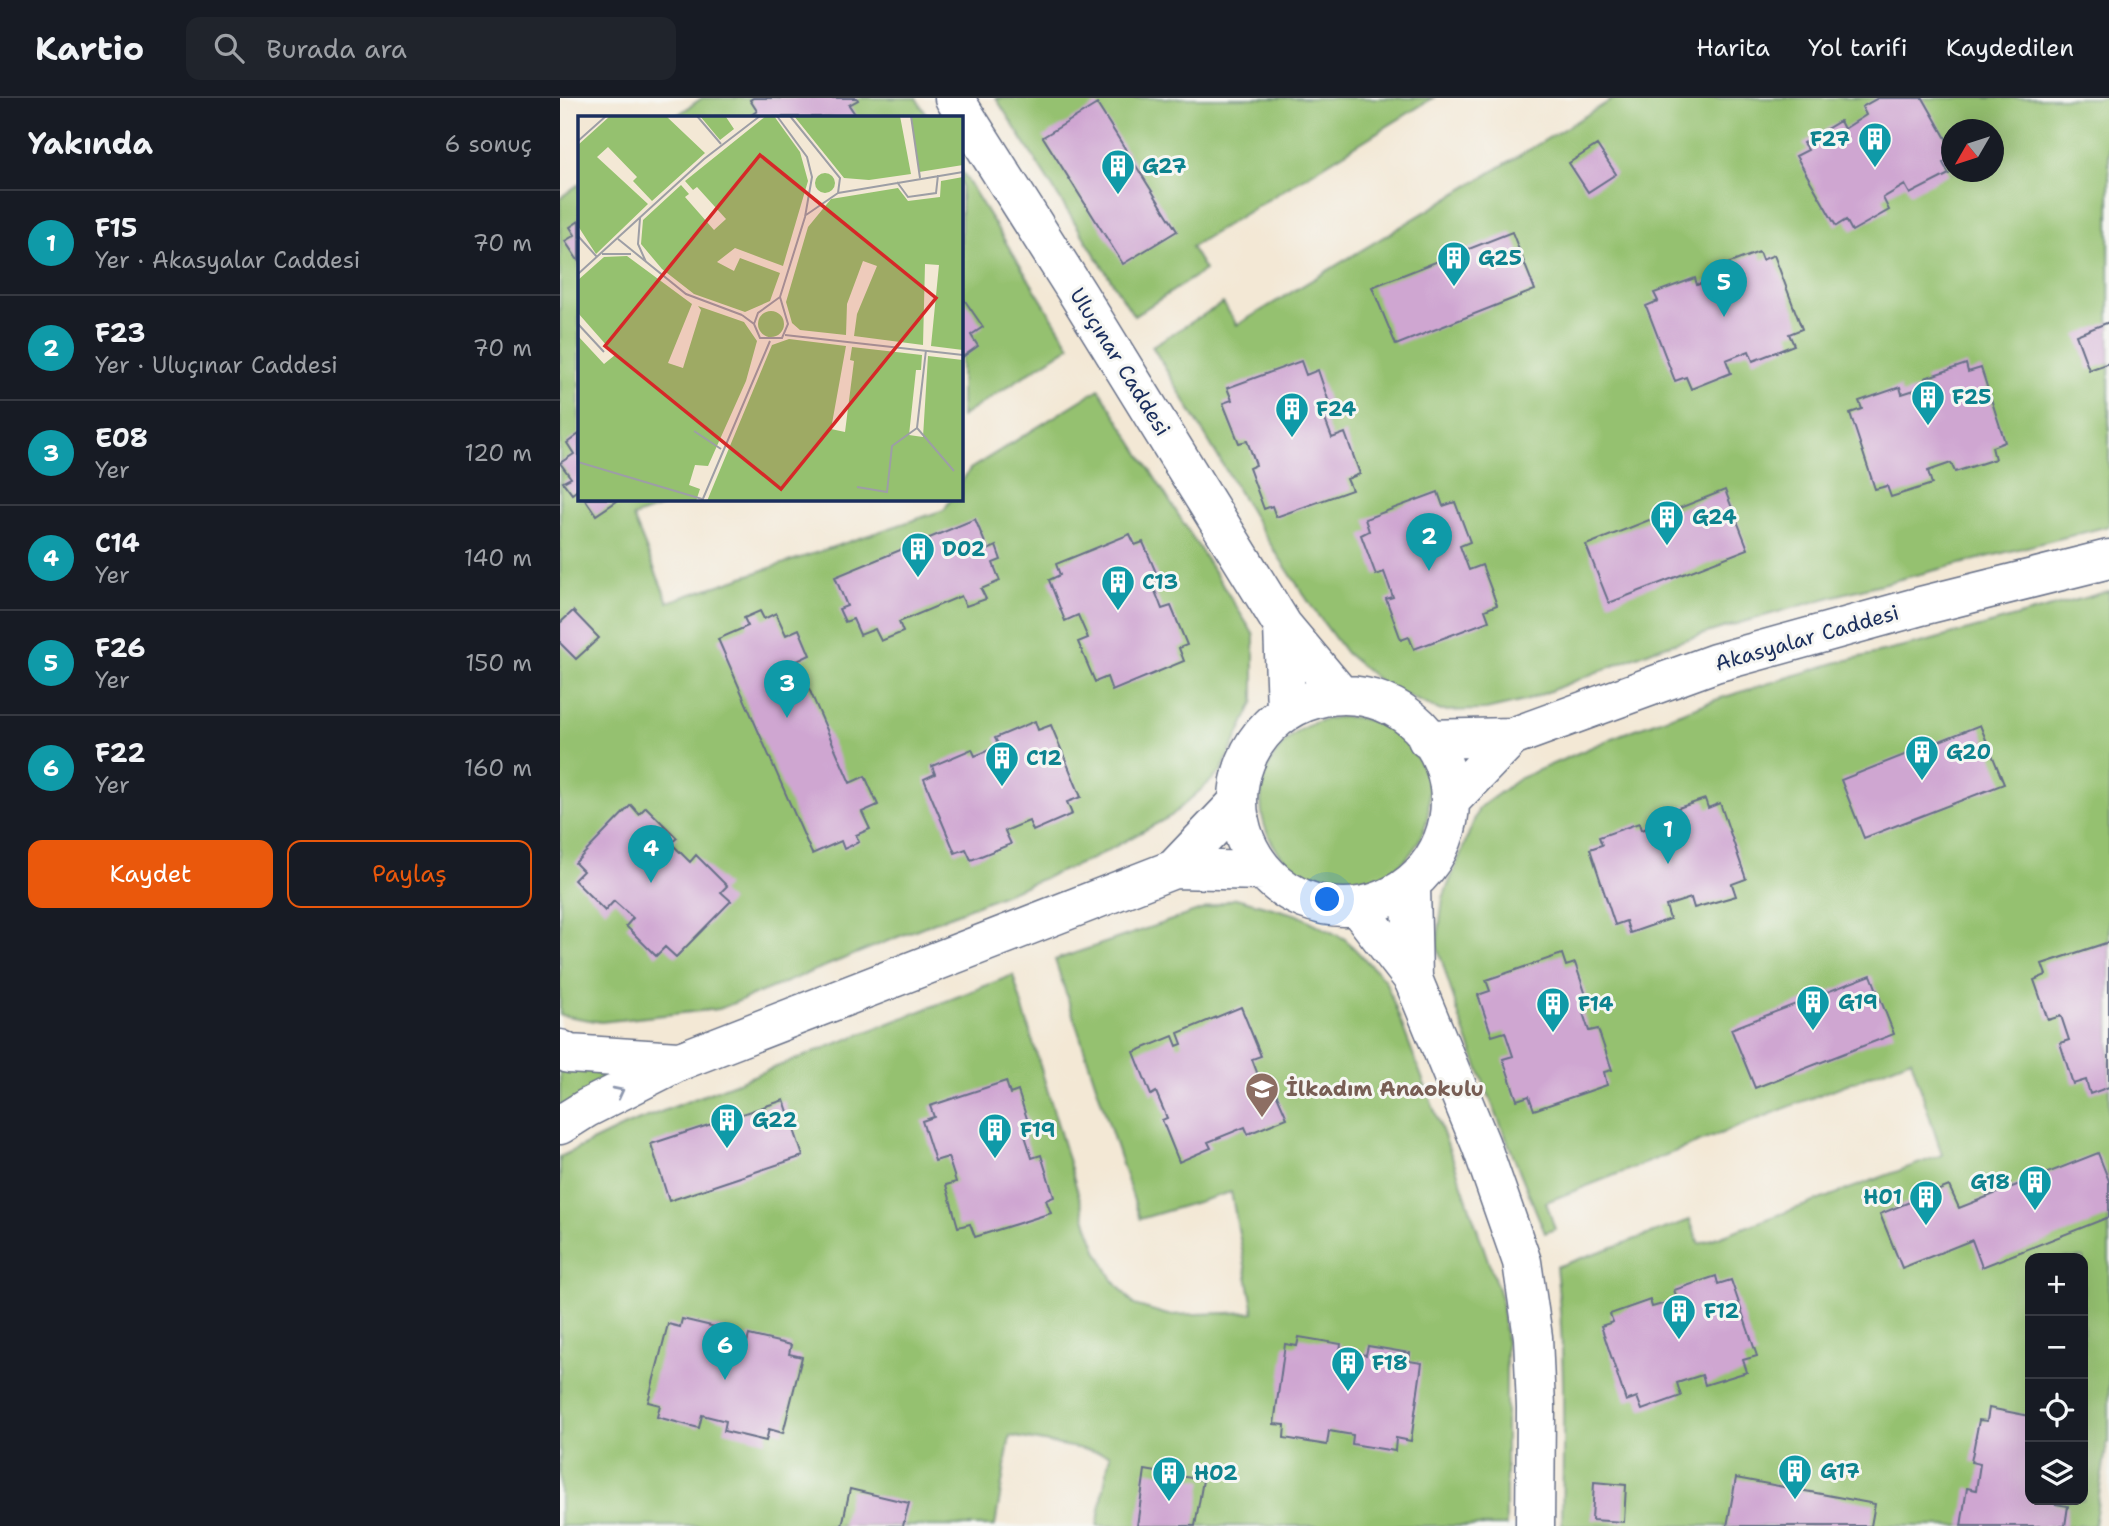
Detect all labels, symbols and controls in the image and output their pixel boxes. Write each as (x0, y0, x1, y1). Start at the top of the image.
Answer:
search box (186, 17, 676, 80)
text: Kartio (35, 26, 144, 71)
icon: search (210, 29, 248, 67)
text: Burada ara (266, 31, 407, 66)
text: Harita (1696, 32, 1770, 64)
text: Yol tarifi (1808, 32, 1908, 64)
text: Kaydedilen (1946, 32, 2074, 64)
inset map (578, 116, 962, 500)
north arrow (1941, 119, 2004, 182)
building icon: F27 (1856, 120, 1894, 169)
text: Yakında (28, 123, 153, 164)
place label: F27 (1810, 125, 1850, 153)
text: 6 sonuç (445, 129, 532, 159)
building icon: G27 (1099, 147, 1137, 196)
place label: G27 (1142, 152, 1187, 180)
text: F15 (95, 210, 137, 245)
text: 1 (46, 228, 56, 258)
text: 70 m (473, 228, 532, 258)
building icon: G25 (1435, 239, 1473, 288)
place label: G25 (1478, 244, 1522, 272)
text: Yer · Akasyalar Caddesi (95, 245, 360, 275)
pin: 5 (1701, 259, 1747, 317)
street label: Uluçınar Caddesi (1063, 283, 1177, 441)
text: F23 (95, 315, 146, 350)
text: 2 (43, 333, 59, 363)
text: 70 m (473, 333, 532, 363)
text: Yer · Uluçınar Caddesi (95, 350, 338, 380)
building icon: F25 (1909, 378, 1947, 427)
place label: F25 (1952, 383, 1991, 411)
building icon: F24 (1273, 390, 1311, 439)
place label: F24 (1316, 395, 1357, 423)
text: E08 (95, 420, 148, 455)
text: 3 (43, 438, 59, 468)
text: 120 m (464, 438, 532, 468)
text: Yer (95, 455, 130, 485)
building icon: G24 (1648, 498, 1686, 547)
place label: G24 (1692, 503, 1737, 531)
pin: 2 (1406, 513, 1452, 571)
text: C14 (95, 525, 140, 560)
building icon: D02 (899, 530, 937, 579)
place label: D02 (942, 535, 986, 563)
text: 4 (43, 543, 59, 573)
text: 140 m (464, 543, 532, 573)
text: Yer (95, 560, 130, 590)
building icon: C13 (1099, 563, 1137, 612)
place label: C13 (1142, 568, 1178, 596)
street label: Akasyalar Caddesi (1712, 598, 1902, 678)
text: F26 (95, 630, 145, 665)
text: 5 (44, 648, 58, 678)
text: 150 m (465, 648, 532, 678)
pin: 3 (764, 660, 810, 718)
text: Yer (95, 665, 130, 695)
building icon: G20 (1903, 733, 1941, 782)
text: F22 (95, 735, 146, 770)
place label: G20 (1946, 738, 1991, 766)
building icon: C12 (983, 739, 1021, 788)
place label: C12 (1026, 744, 1062, 772)
text: 6 (43, 753, 59, 783)
text: 160 m (464, 753, 532, 783)
text: Yer (95, 770, 130, 800)
pin: 1 (1645, 806, 1691, 864)
pin: 4 (628, 825, 674, 883)
button: Kaydet (28, 840, 273, 908)
button: Paylaş (287, 840, 532, 908)
your location (1310, 882, 1344, 916)
building icon: G19 (1794, 983, 1832, 1032)
building icon: F14 (1534, 985, 1572, 1034)
place label: G19 (1838, 988, 1878, 1016)
place label: F14 (1578, 990, 1614, 1018)
school or university icon: İlkadım Anaokulu (1243, 1070, 1281, 1119)
place label: İlkadım Anaokulu (1286, 1075, 1484, 1103)
one-way arrow (612, 1086, 624, 1100)
building icon: G22 (708, 1101, 746, 1150)
place label: G22 (752, 1106, 798, 1134)
building icon: F19 (976, 1111, 1014, 1160)
place label: F19 (1020, 1116, 1055, 1144)
building icon: G18 (2016, 1163, 2054, 1212)
place label: G18 (1970, 1168, 2010, 1196)
building icon: H01 (1907, 1178, 1945, 1227)
place label: H01 (1863, 1183, 1902, 1211)
map controls (2025, 1253, 2088, 1505)
button: + (2025, 1253, 2088, 1316)
building icon: F12 (1660, 1292, 1698, 1341)
place label: F12 (1704, 1297, 1739, 1325)
button: − (2025, 1316, 2088, 1379)
pin: 6 (702, 1322, 748, 1380)
building icon: F18 (1329, 1344, 1367, 1393)
place label: F18 (1372, 1349, 1408, 1377)
button: locate (2025, 1379, 2088, 1442)
button: layers (2025, 1442, 2088, 1505)
building icon: G17 (1776, 1452, 1814, 1501)
building icon: H02 (1150, 1454, 1188, 1503)
place label: G17 (1820, 1457, 1860, 1485)
place label: H02 (1194, 1459, 1238, 1487)

